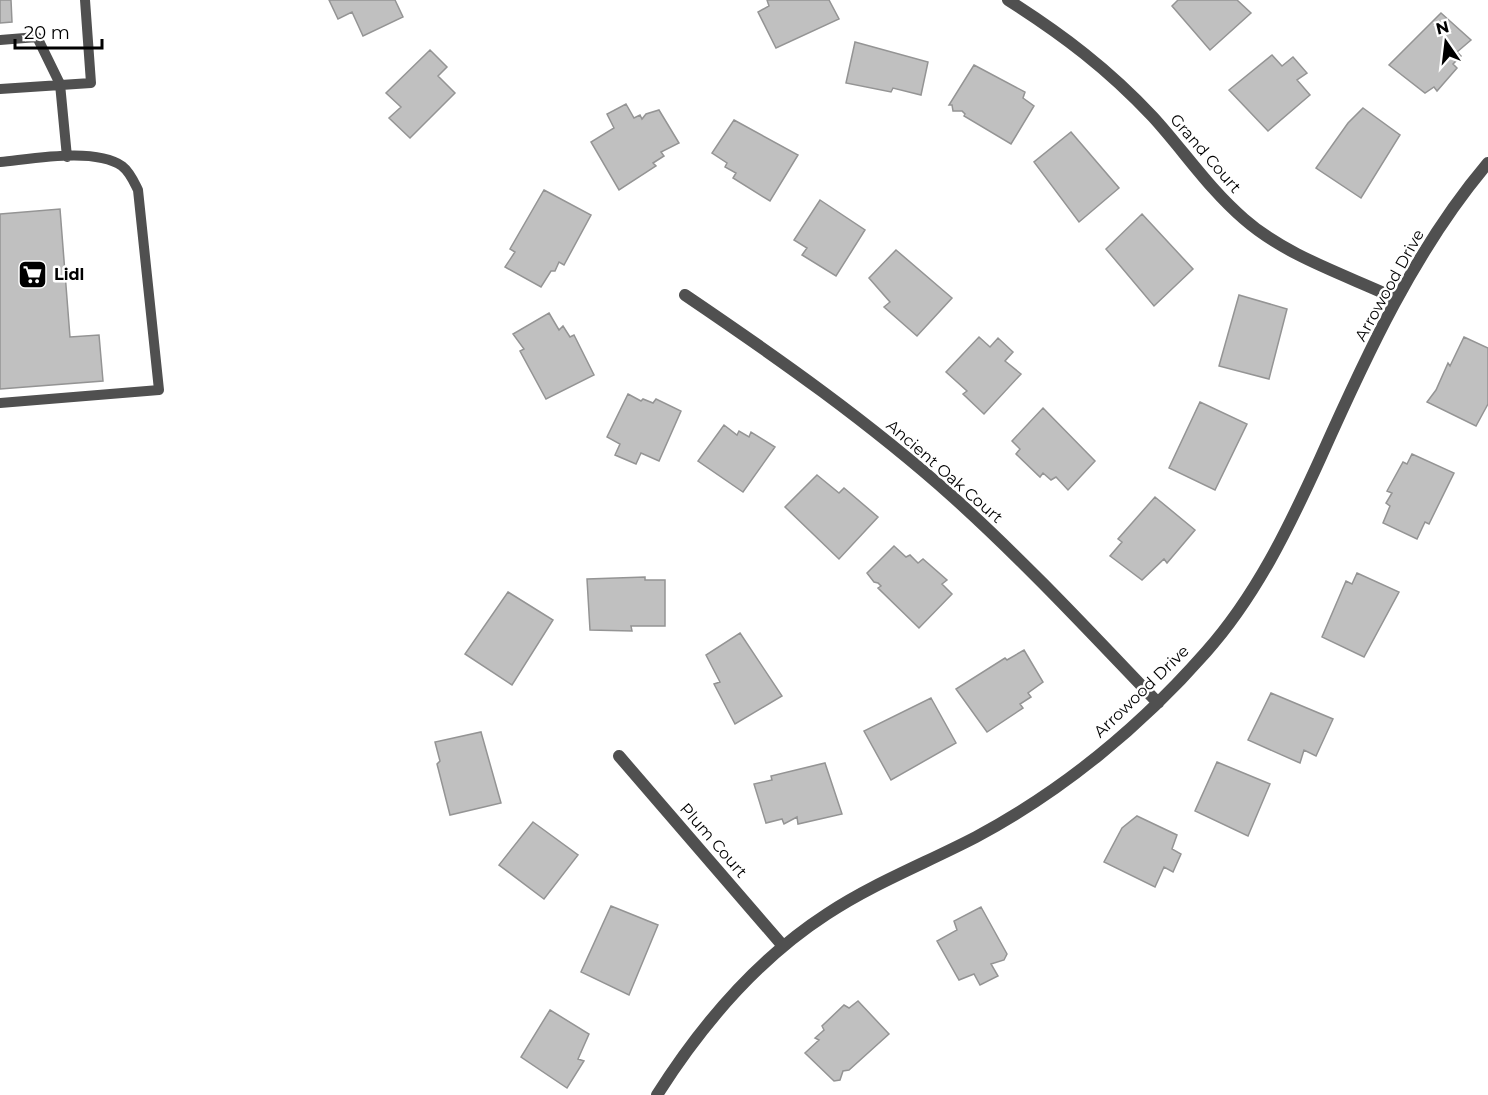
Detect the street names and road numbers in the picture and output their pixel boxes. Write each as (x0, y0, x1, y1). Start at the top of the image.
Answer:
street label: Grand Court (1166, 110, 1245, 197)
street label: Arrowood Drive (1351, 226, 1428, 344)
street label: Ancient Oak Court (883, 416, 1007, 527)
street label: Arrowood Drive (1090, 641, 1193, 741)
street label: Plum Court (676, 799, 752, 882)

